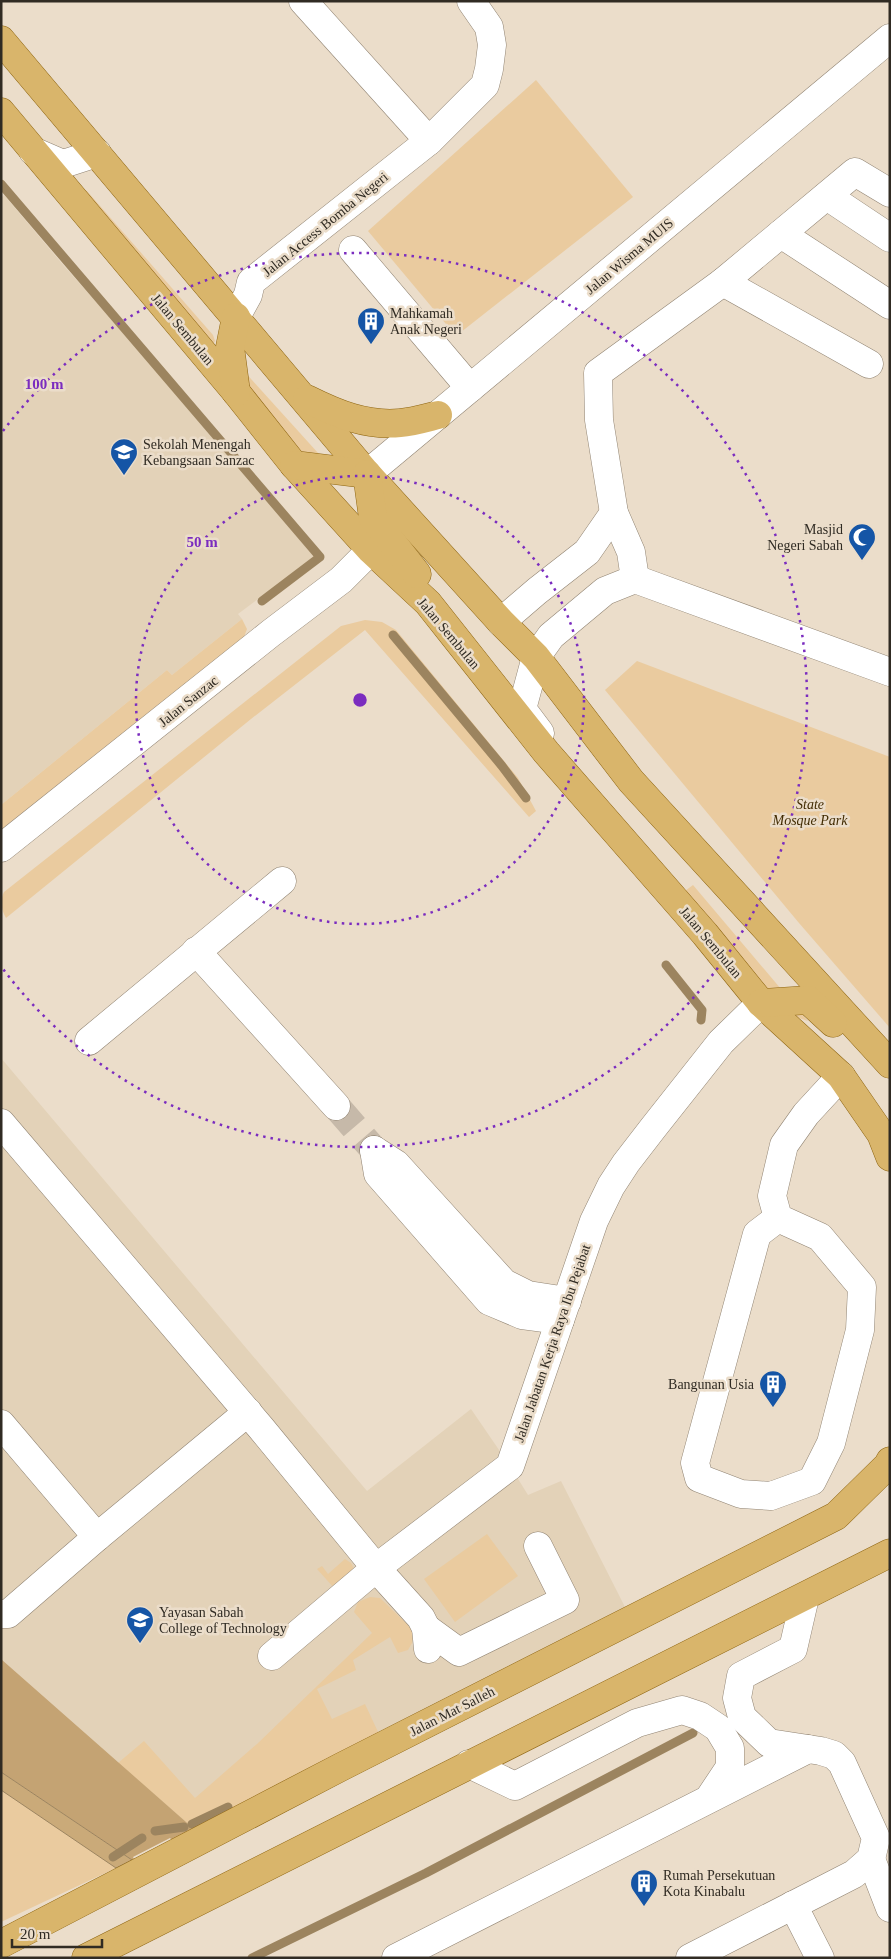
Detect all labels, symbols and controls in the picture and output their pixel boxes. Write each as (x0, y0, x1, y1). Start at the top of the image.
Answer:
street label: Jalan Access Bomba Negeri (260, 169, 391, 280)
street label: Jalan Wisma MUIS (583, 215, 676, 297)
street label: Jalan Sembulan (149, 291, 217, 368)
building icon: Mahkamah Anak Negeri (356, 306, 386, 345)
place label: Mahkamah Anak Negeri (390, 306, 462, 337)
text: 100 m (25, 376, 64, 392)
school or university icon: Sekolah Menengah Kebangsaan Sanzac (109, 437, 139, 476)
place label: Sekolah Menengah Kebangsaan Sanzac (143, 437, 255, 468)
place label: Masjid Negeri Sabah (767, 522, 843, 553)
mosque icon: Masjid Negeri Sabah (847, 522, 877, 561)
text: 50 m (186, 534, 218, 550)
street label: Jalan Sembulan (415, 595, 483, 672)
street label: Jalan Sanzac (156, 673, 221, 730)
centre of rings (351, 691, 369, 709)
park label: State Mosque Park (771, 797, 848, 828)
street label: Jalan Sembulan (677, 904, 745, 981)
street label: Jalan Jabatan Kerja Raya Ibu Pejabat (512, 1242, 593, 1444)
building icon: Bangunan Usia (758, 1369, 788, 1408)
place label: Bangunan Usia (668, 1377, 755, 1392)
school or university icon: Yayasan Sabah College of Technology (125, 1605, 155, 1644)
place label: Yayasan Sabah College of Technology (159, 1605, 287, 1636)
street label: Jalan Mat Salleh (407, 1684, 497, 1739)
building icon: Rumah Persekutuan Kota Kinabalu (629, 1868, 659, 1907)
place label: Rumah Persekutuan Kota Kinabalu (663, 1868, 775, 1899)
scale bar (12, 1916, 102, 1948)
text: 20 m (20, 1926, 51, 1942)

